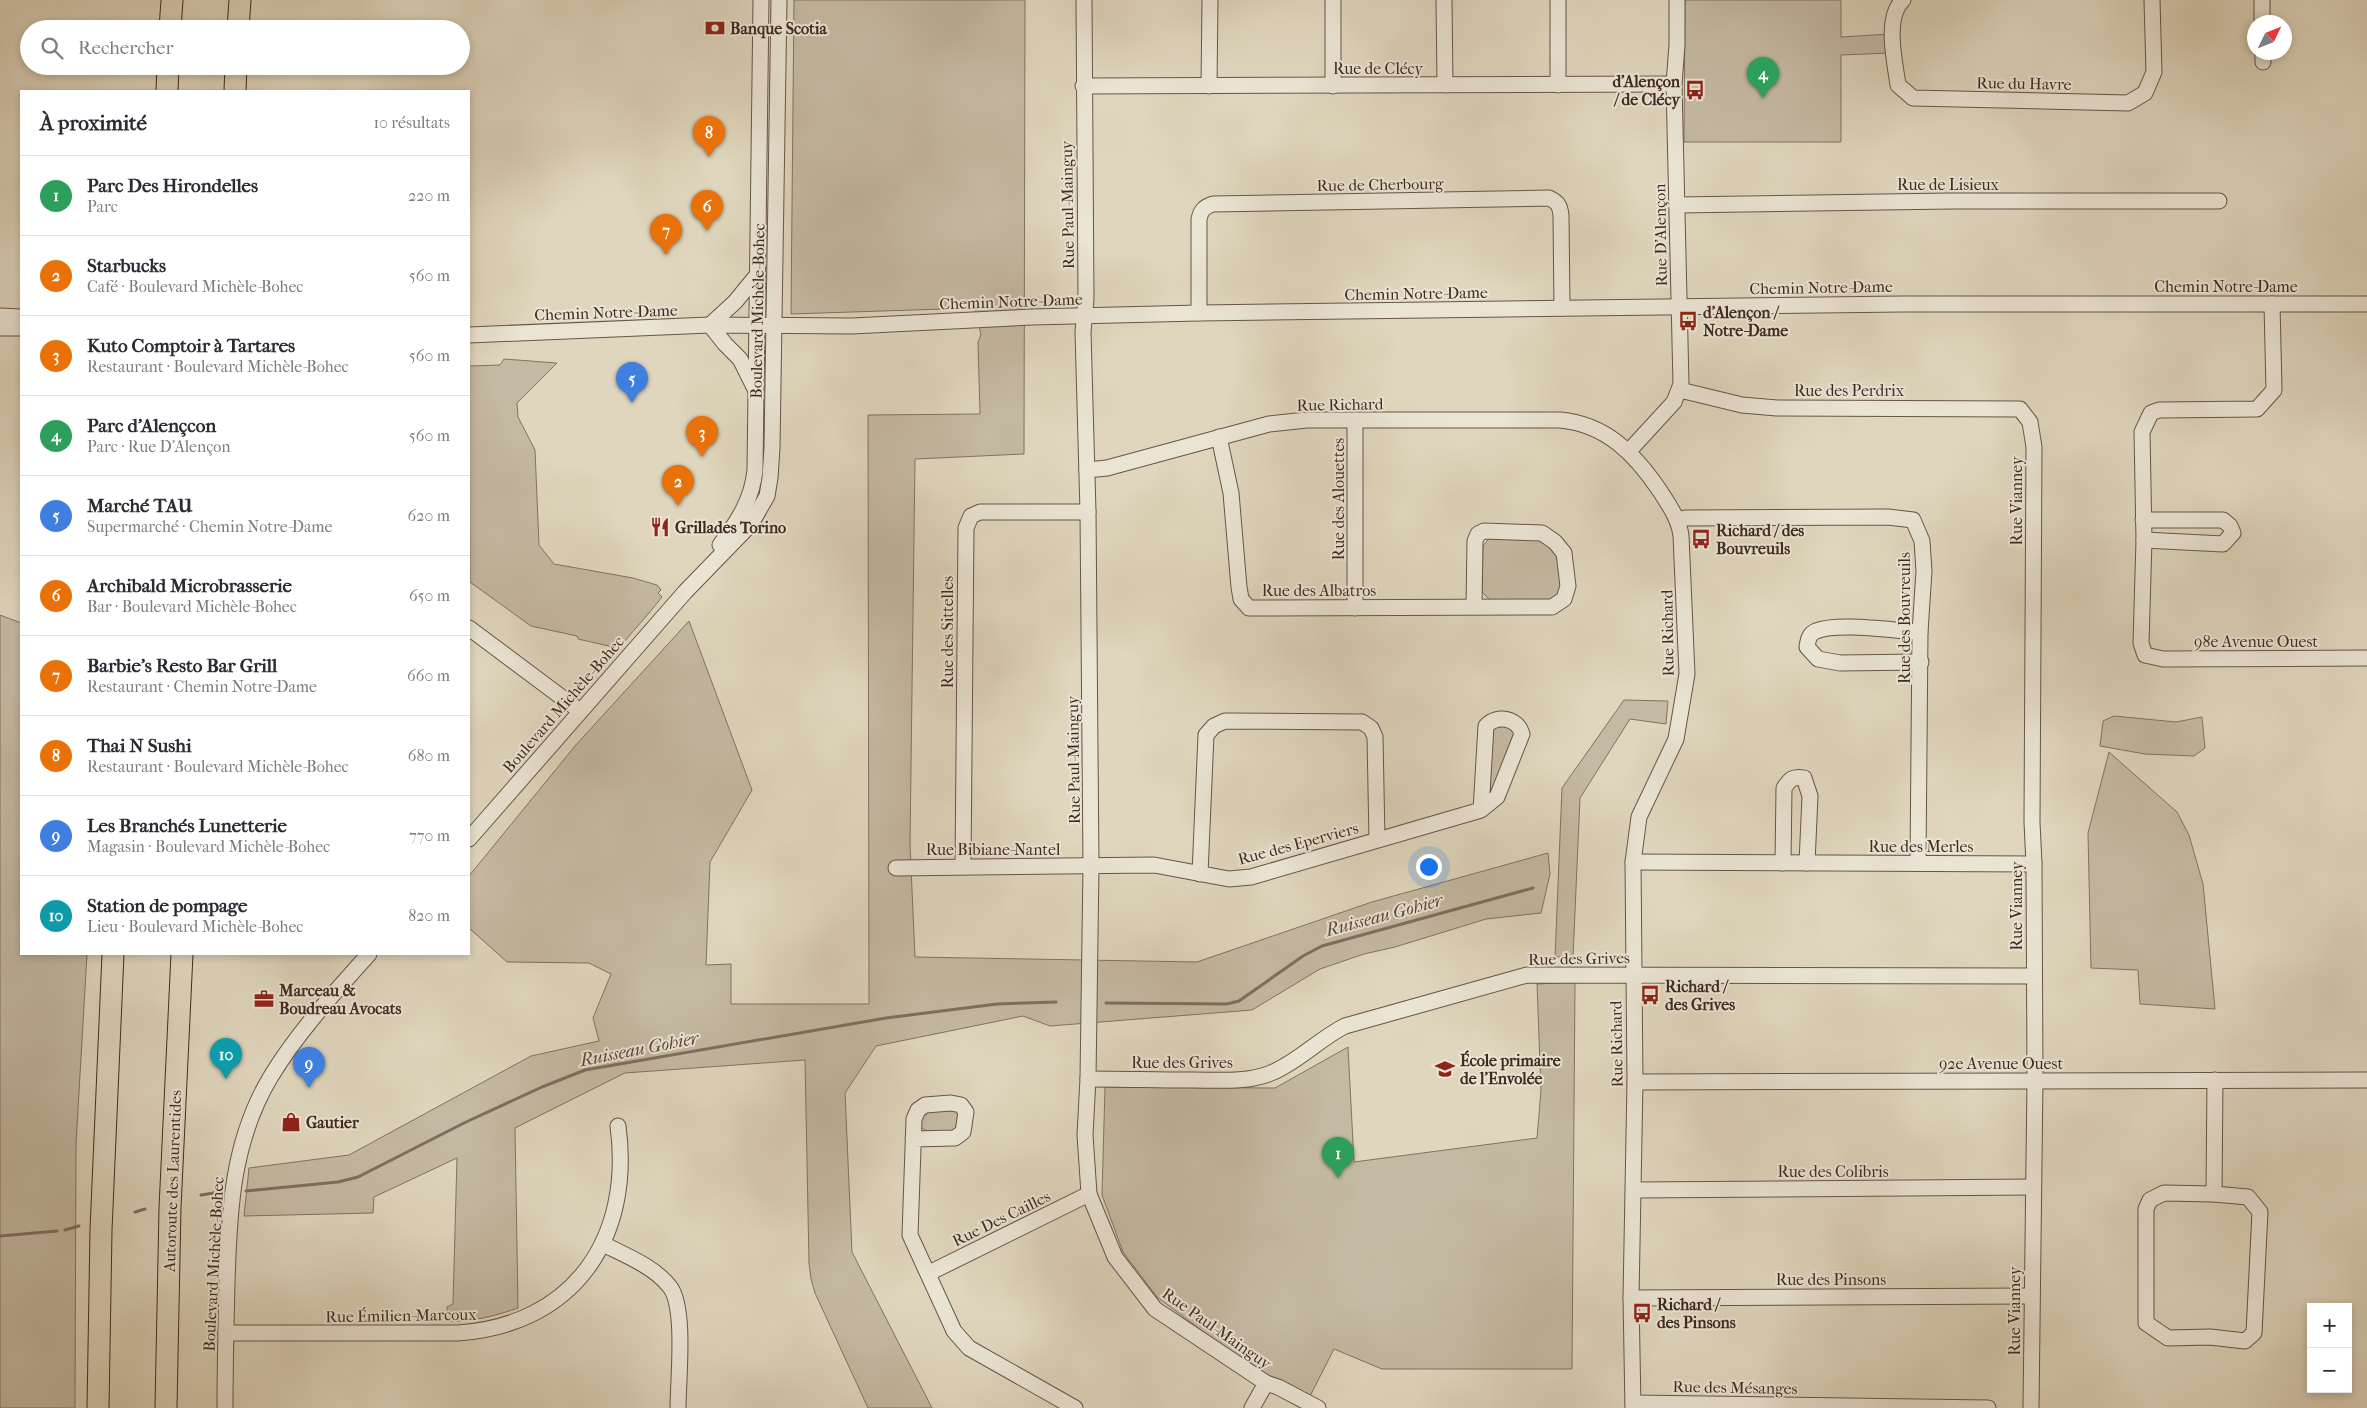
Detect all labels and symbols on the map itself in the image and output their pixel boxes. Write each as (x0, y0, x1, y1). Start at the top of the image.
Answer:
north arrow (2247, 15, 2292, 60)
bank icon: Banque Scotia (704, 17, 726, 39)
place label: Banque Scotia (730, 19, 827, 39)
pin: 4 (1747, 57, 1779, 98)
street label: Rue de Clécy (1333, 59, 1424, 78)
place label: d'Alençon / de Clécy (1612, 72, 1681, 110)
street label: Rue du Havre (1976, 73, 2072, 94)
bus stop icon: d'Alençon / de Clécy (1684, 79, 1706, 101)
pin: 8 (693, 116, 725, 157)
street label: Rue Paul-Mainguy (1057, 140, 1078, 269)
street label: Rue de Cherbourg (1316, 174, 1444, 195)
street label: Rue de Lisieux (1897, 175, 2000, 194)
street label: Rue D'Alençon (1650, 183, 1671, 287)
pin: 6 (691, 190, 723, 231)
pin: 7 (650, 214, 682, 255)
street label: Boulevard Michèle-Bohec (746, 223, 769, 399)
street label: Chemin Notre-Dame (1749, 277, 1893, 298)
street label: Chemin Notre-Dame (2154, 277, 2298, 296)
street label: Chemin Notre-Dame (1344, 283, 1488, 304)
street label: Chemin Notre-Dame (939, 289, 1083, 313)
street label: Chemin Notre-Dame (534, 300, 678, 324)
place label: d'Alençon / Notre-Dame (1703, 303, 1788, 340)
bus stop icon: d'Alençon / Notre-Dame (1677, 310, 1699, 332)
pin: 5 (616, 362, 648, 403)
street label: Rue des Perdrix (1794, 381, 1905, 400)
street label: Rue Richard (1297, 394, 1384, 415)
pin: 3 (686, 416, 718, 457)
street label: Rue des Alouettes (1329, 438, 1348, 560)
street label: Rue Vianney (2007, 456, 2026, 545)
pin: 2 (662, 465, 694, 506)
restaurant icon: Grillades Torino (649, 516, 671, 538)
place label: Grillades Torino (675, 518, 786, 537)
place label: Richard / des Bouvreuils (1716, 521, 1804, 558)
bus stop icon: Richard / des Bouvreuils (1690, 528, 1712, 550)
street label: Rue des Bouvreuils (1895, 552, 1914, 684)
street label: Rue des Sittelles (938, 576, 957, 688)
street label: Rue des Albatros (1262, 581, 1376, 600)
street label: Rue Richard (1657, 589, 1678, 676)
street label: Boulevard Michèle-Bohec (499, 632, 628, 777)
street label: 98e Avenue Ouest (2194, 632, 2318, 651)
street label: Rue Paul-Mainguy (1063, 695, 1084, 824)
street label: Rue des Eperviers (1236, 818, 1361, 869)
street label: Rue des Merles (1869, 837, 1974, 856)
street label: Rue Bibiane-Nantel (926, 840, 1061, 859)
your location (1416, 854, 1442, 880)
street label: Rue Vianney (2007, 861, 2026, 950)
water label: Ruisseau Gohier (1322, 889, 1447, 941)
street label: Rue des Grives (1528, 948, 1630, 969)
place label: Richard / des Grives (1665, 977, 1735, 1014)
place label: Marceau & Boudreau Avocats (278, 981, 402, 1018)
bus stop icon: Richard / des Grives (1639, 984, 1661, 1006)
office icon: Marceau & Boudreau Avocats (253, 988, 275, 1010)
street label: Rue Richard (1606, 1000, 1627, 1087)
water label: Ruisseau Gohier (577, 1027, 702, 1071)
pin: 10 (210, 1038, 242, 1079)
pin: 9 (293, 1047, 325, 1088)
place label: École primaire de l'Envolée (1460, 1050, 1561, 1088)
street label: Rue des Grives (1131, 1053, 1233, 1072)
street label: 92e Avenue Ouest (1939, 1054, 2063, 1073)
school or university icon: École primaire de l'Envolée (1434, 1058, 1456, 1080)
street label: Autoroute des Laurentides (160, 1089, 185, 1273)
shop icon: Gautier (280, 1111, 302, 1133)
place label: Gautier (306, 1113, 360, 1132)
pin: 1 (1322, 1137, 1354, 1178)
street label: Rue des Colibris (1777, 1162, 1889, 1181)
street label: Boulevard Michèle-Bohec (199, 1176, 228, 1352)
street label: Rue Des Cailles (949, 1187, 1053, 1250)
street label: Rue Vianney (2005, 1266, 2024, 1355)
street label: Rue des Pinsons (1776, 1270, 1886, 1289)
street label: Rue Paul-Mainguy (1159, 1284, 1275, 1373)
place label: Richard / des Pinsons (1657, 1295, 1736, 1332)
bus stop icon: Richard / des Pinsons (1631, 1302, 1653, 1324)
street label: Rue Émilien-Marcoux (325, 1304, 477, 1326)
street label: Rue des Mésanges (1672, 1377, 1798, 1398)

